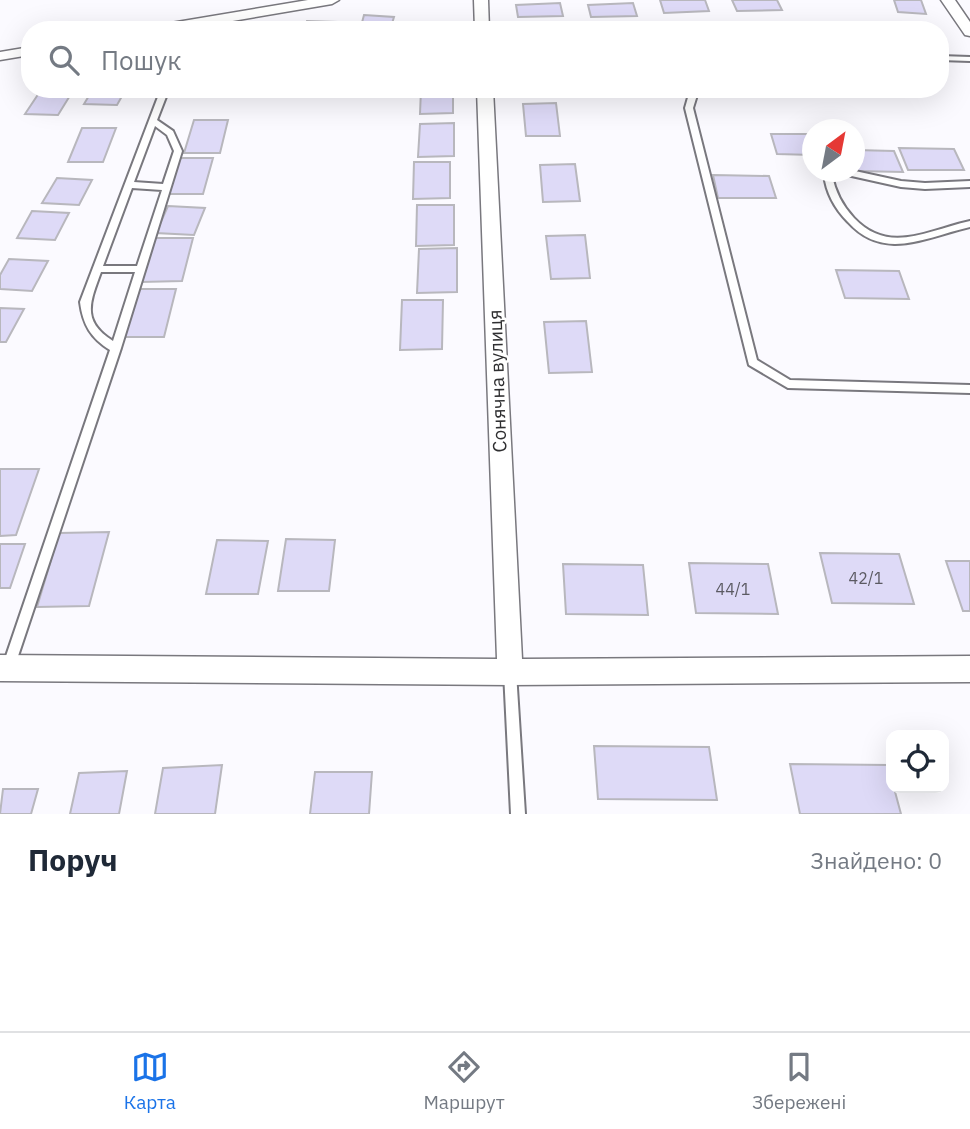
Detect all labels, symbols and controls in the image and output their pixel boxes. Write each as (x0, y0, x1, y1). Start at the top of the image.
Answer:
search box (21, 21, 949, 98)
icon: search (45, 41, 83, 79)
text: Пошук (101, 43, 182, 77)
north arrow (802, 119, 865, 182)
street label: Сонячна вулиця (483, 309, 511, 453)
house number: 42/1 (849, 568, 883, 588)
house number: 44/1 (716, 579, 750, 599)
map controls (886, 730, 949, 793)
button: locate (886, 730, 949, 793)
text: Поруч (28, 840, 118, 879)
text: Знайдено: 0 (810, 845, 942, 875)
tab: Карта (124, 1048, 176, 1114)
tab: Маршрут (423, 1048, 505, 1114)
tab: Збережені (752, 1048, 846, 1114)

